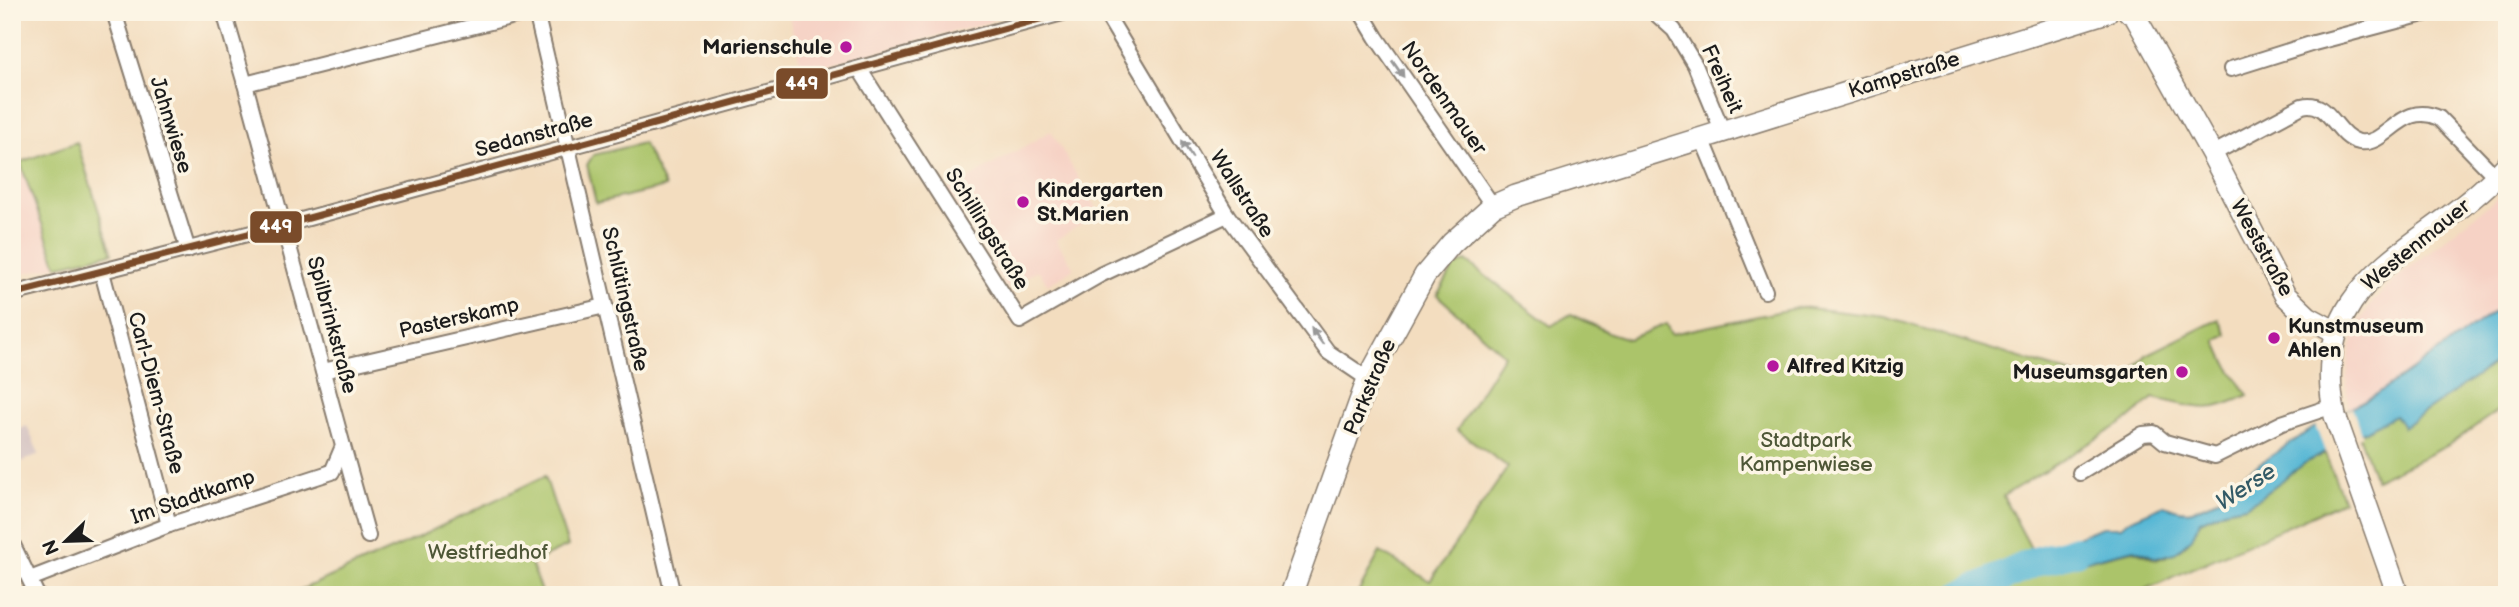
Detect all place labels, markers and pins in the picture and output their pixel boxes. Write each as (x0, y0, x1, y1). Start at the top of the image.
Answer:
place label: Marienschule (702, 35, 832, 60)
marker: Marienschule (838, 39, 854, 55)
place label: Kindergarten St.Marien (1037, 178, 1163, 227)
marker: Kindergarten St.Marien (1015, 194, 1031, 210)
place label: Kunstmuseum Ahlen (2287, 314, 2424, 363)
marker: Kunstmuseum Ahlen (2266, 330, 2282, 346)
place label: Alfred Kitzig (1786, 354, 1904, 379)
marker: Alfred Kitzig (1765, 358, 1781, 374)
place label: Museumsgarten (2013, 360, 2168, 385)
marker: Museumsgarten (2174, 364, 2190, 380)

